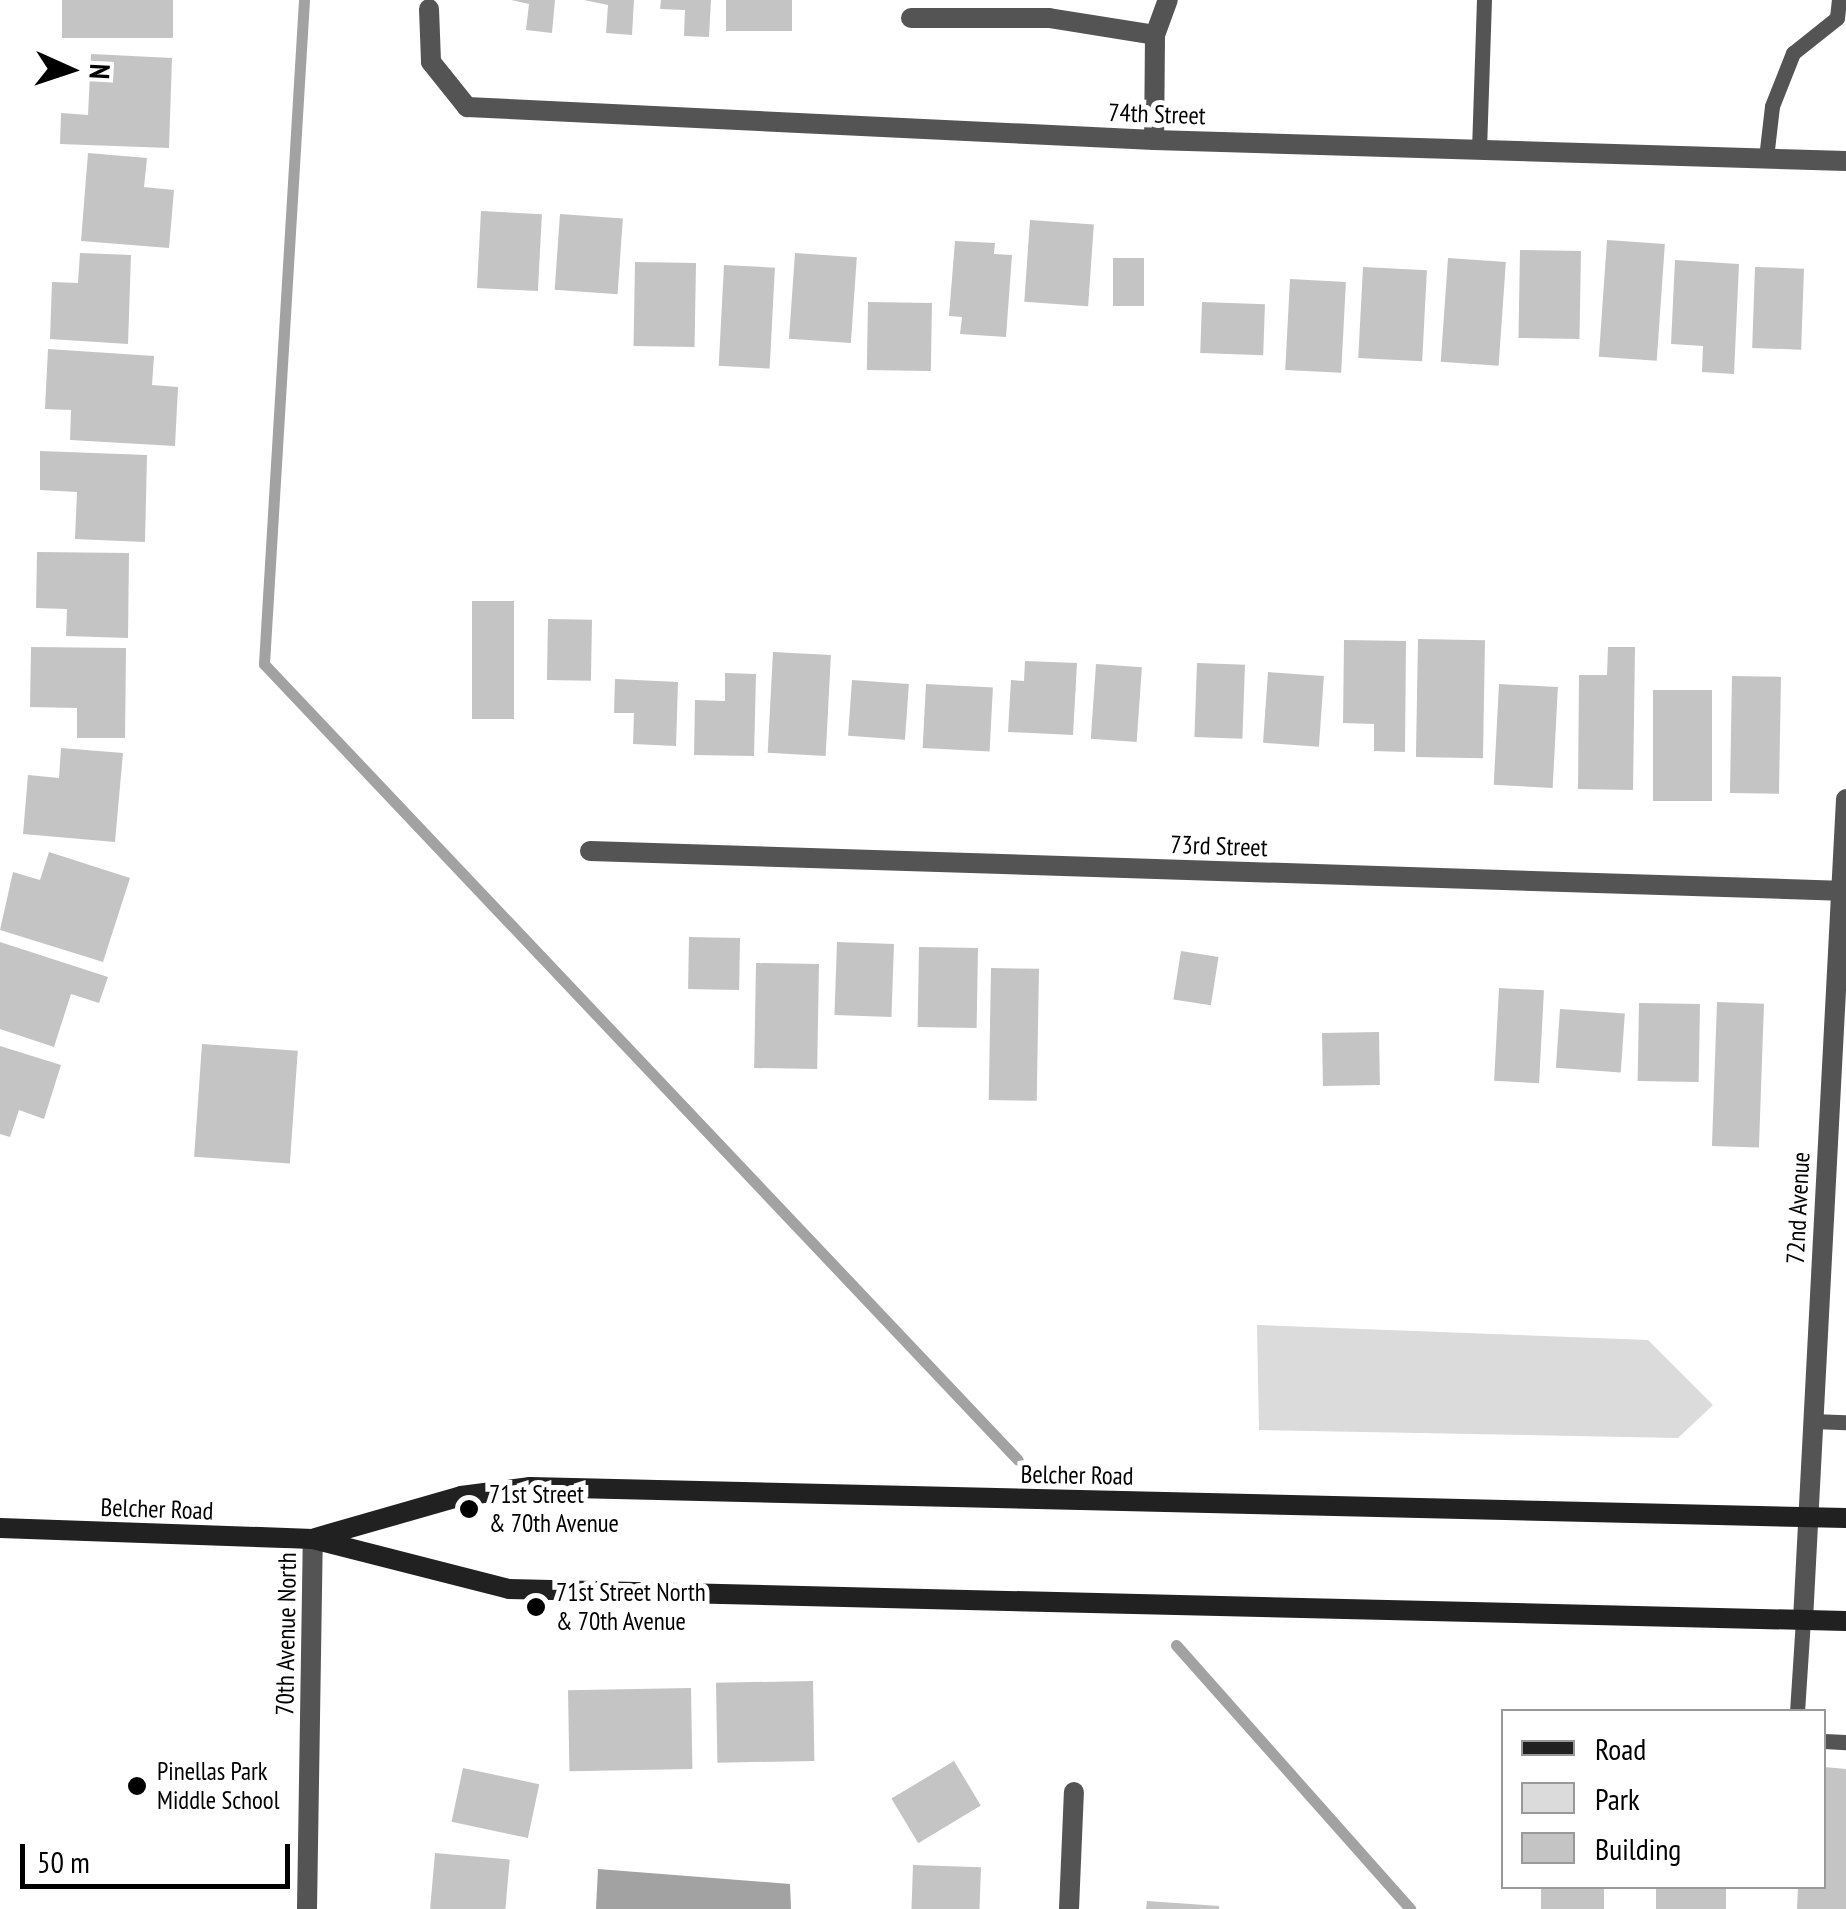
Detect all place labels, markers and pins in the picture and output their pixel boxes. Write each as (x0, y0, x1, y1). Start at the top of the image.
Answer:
place label: 71st Street & 70th Avenue (489, 1480, 620, 1539)
marker: 71st Street & 70th Avenue (458, 1498, 480, 1520)
place label: 71st Street North & 70th Avenue (556, 1578, 706, 1637)
marker: 71st Street North & 70th Avenue (525, 1596, 547, 1618)
place label: Pinellas Park Middle School (157, 1757, 279, 1816)
marker: Pinellas Park Middle School (126, 1775, 148, 1797)

